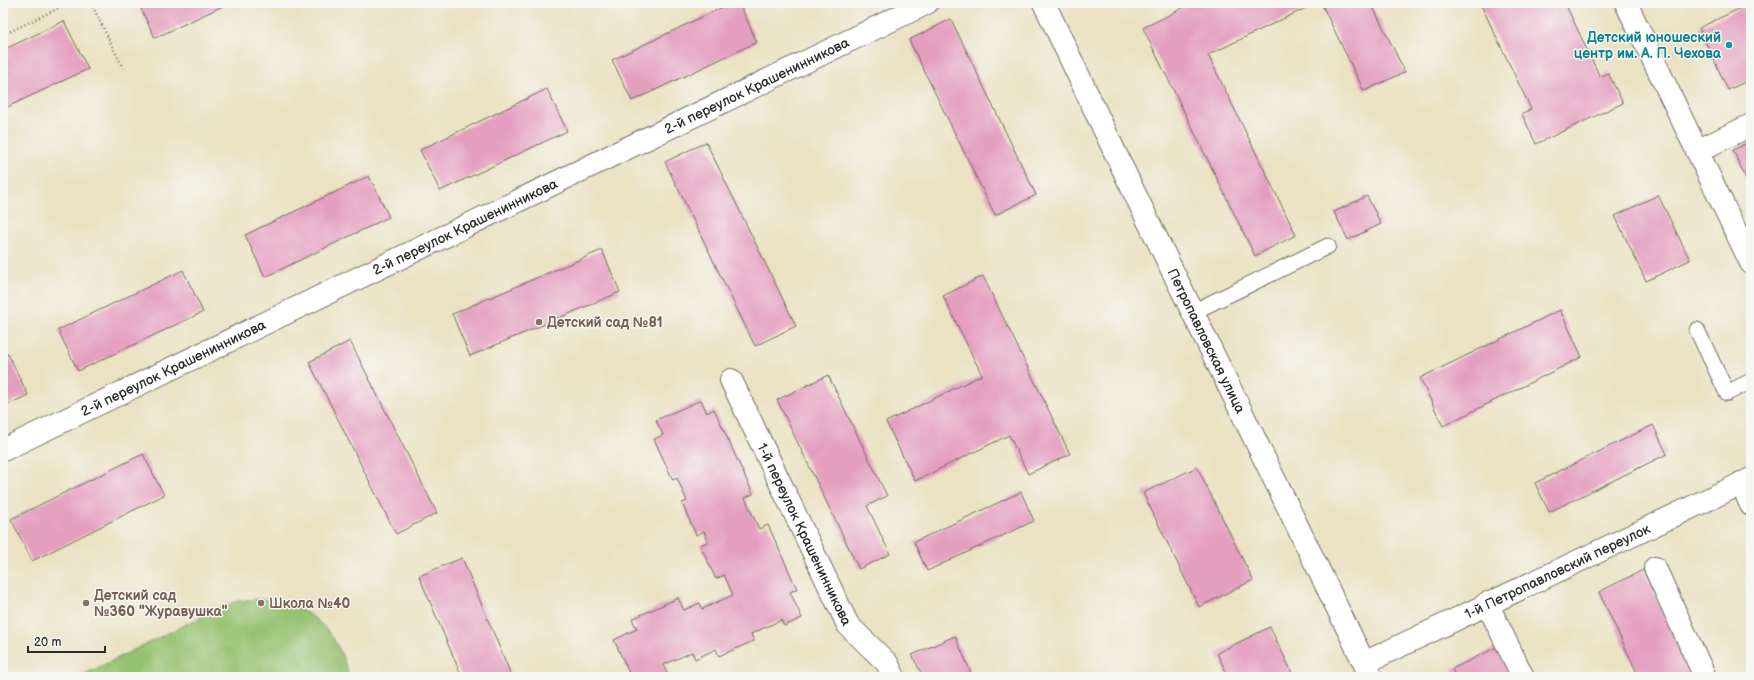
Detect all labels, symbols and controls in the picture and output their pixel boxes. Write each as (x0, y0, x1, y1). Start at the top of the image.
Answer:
place label: Детский юношеский центр им. А. П. Чехова (1574, 29, 1722, 62)
street label: 2-й переулок Крашенинникова (662, 34, 852, 138)
marker: Детский юношеский центр им. А. П. Чехова (1724, 40, 1734, 50)
street label: 2-й переулок Крашенинникова (370, 175, 561, 279)
street label: Петропавловская улица (1164, 266, 1249, 417)
place label: Детский сад №81 (547, 314, 663, 331)
street label: 2-й переулок Крашенинникова (78, 316, 269, 420)
marker: Детский сад №81 (534, 317, 544, 327)
street label: 1-й переулок Крашенинникова (753, 440, 855, 629)
street label: 1-й Петропавловский переулок (1462, 520, 1653, 623)
place label: Детский сад №360 "Журавушка" (94, 587, 228, 620)
place label: Школа №40 (269, 595, 350, 612)
marker: Детский сад №360 "Журавушка" (81, 598, 91, 608)
marker: Школа №40 (256, 598, 266, 608)
scale bar (28, 628, 105, 654)
text: 20 m (34, 635, 61, 650)

